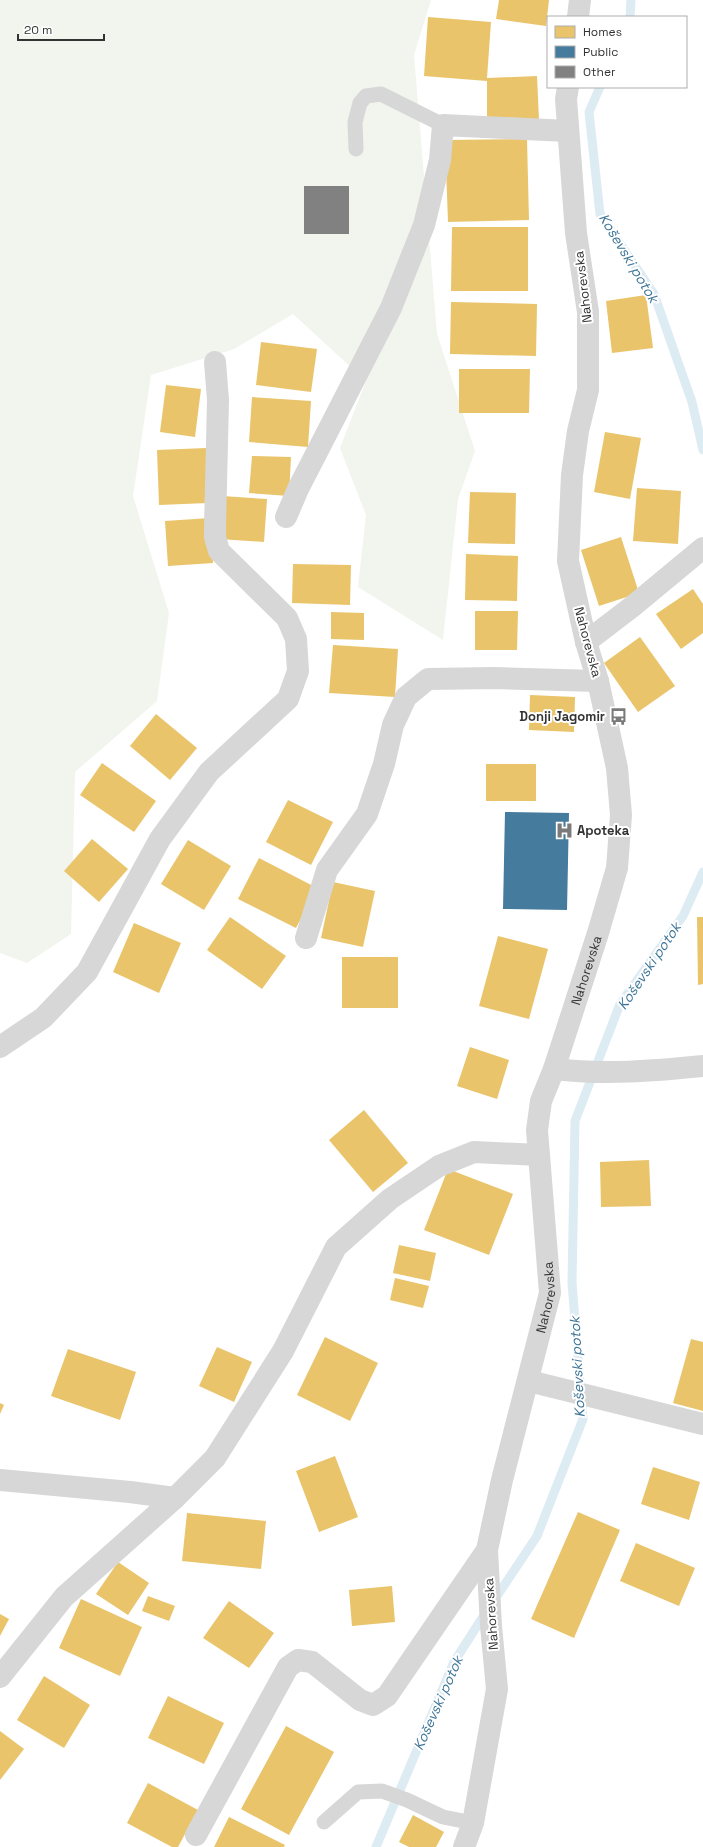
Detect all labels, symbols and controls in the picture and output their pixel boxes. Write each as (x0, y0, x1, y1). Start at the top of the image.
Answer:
scale bar (18, 16, 104, 42)
legend (547, 16, 687, 88)
text: 20 m (24, 22, 52, 38)
text: Homes (583, 24, 622, 40)
text: Public (583, 44, 618, 60)
text: Other (583, 64, 616, 80)
water label: Koševski potok (595, 210, 664, 307)
street label: Nahorevska (570, 250, 596, 324)
street label: Nahorevska (570, 605, 606, 680)
bus stop icon: Donji Jagomir (608, 706, 628, 726)
place label: Donji Jagomir (519, 708, 605, 725)
hospital icon: Apoteka (554, 820, 574, 840)
place label: Apoteka (577, 822, 630, 839)
water label: Koševski potok (613, 918, 686, 1013)
street label: Nahorevska (567, 933, 605, 1007)
street label: Nahorevska (532, 1261, 559, 1335)
water label: Koševski potok (565, 1314, 589, 1418)
street label: Nahorevska (480, 1577, 502, 1651)
water label: Koševski potok (409, 1652, 467, 1753)

